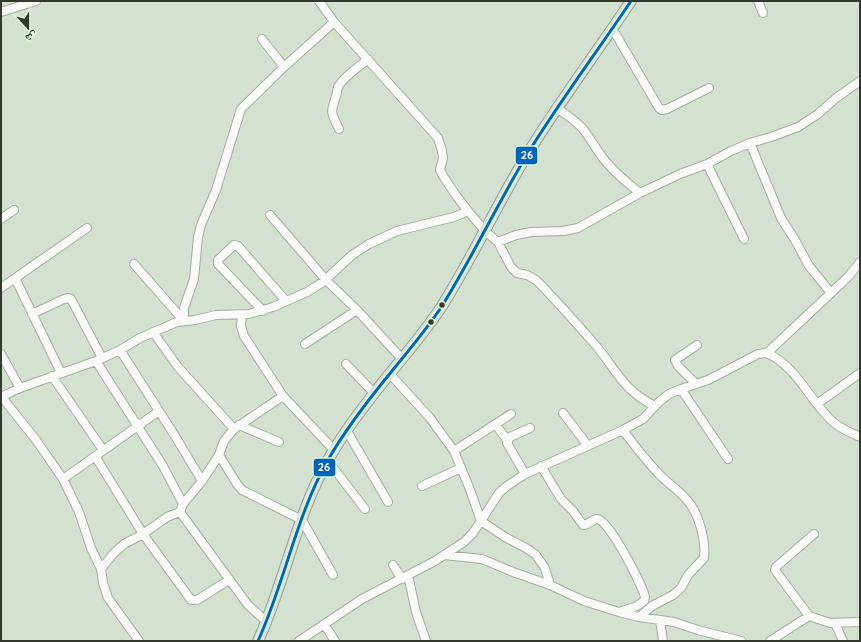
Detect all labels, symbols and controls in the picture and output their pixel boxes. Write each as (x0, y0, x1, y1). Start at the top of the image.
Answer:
north arrow (8, 8, 48, 48)
text: ش (23, 28, 40, 46)
line badge: 26 (515, 146, 538, 165)
text: 26 (521, 148, 533, 162)
unlabelled marker (437, 300, 447, 310)
unlabelled marker (426, 317, 436, 327)
line badge: 26 (313, 458, 336, 477)
text: 26 (318, 460, 330, 474)

